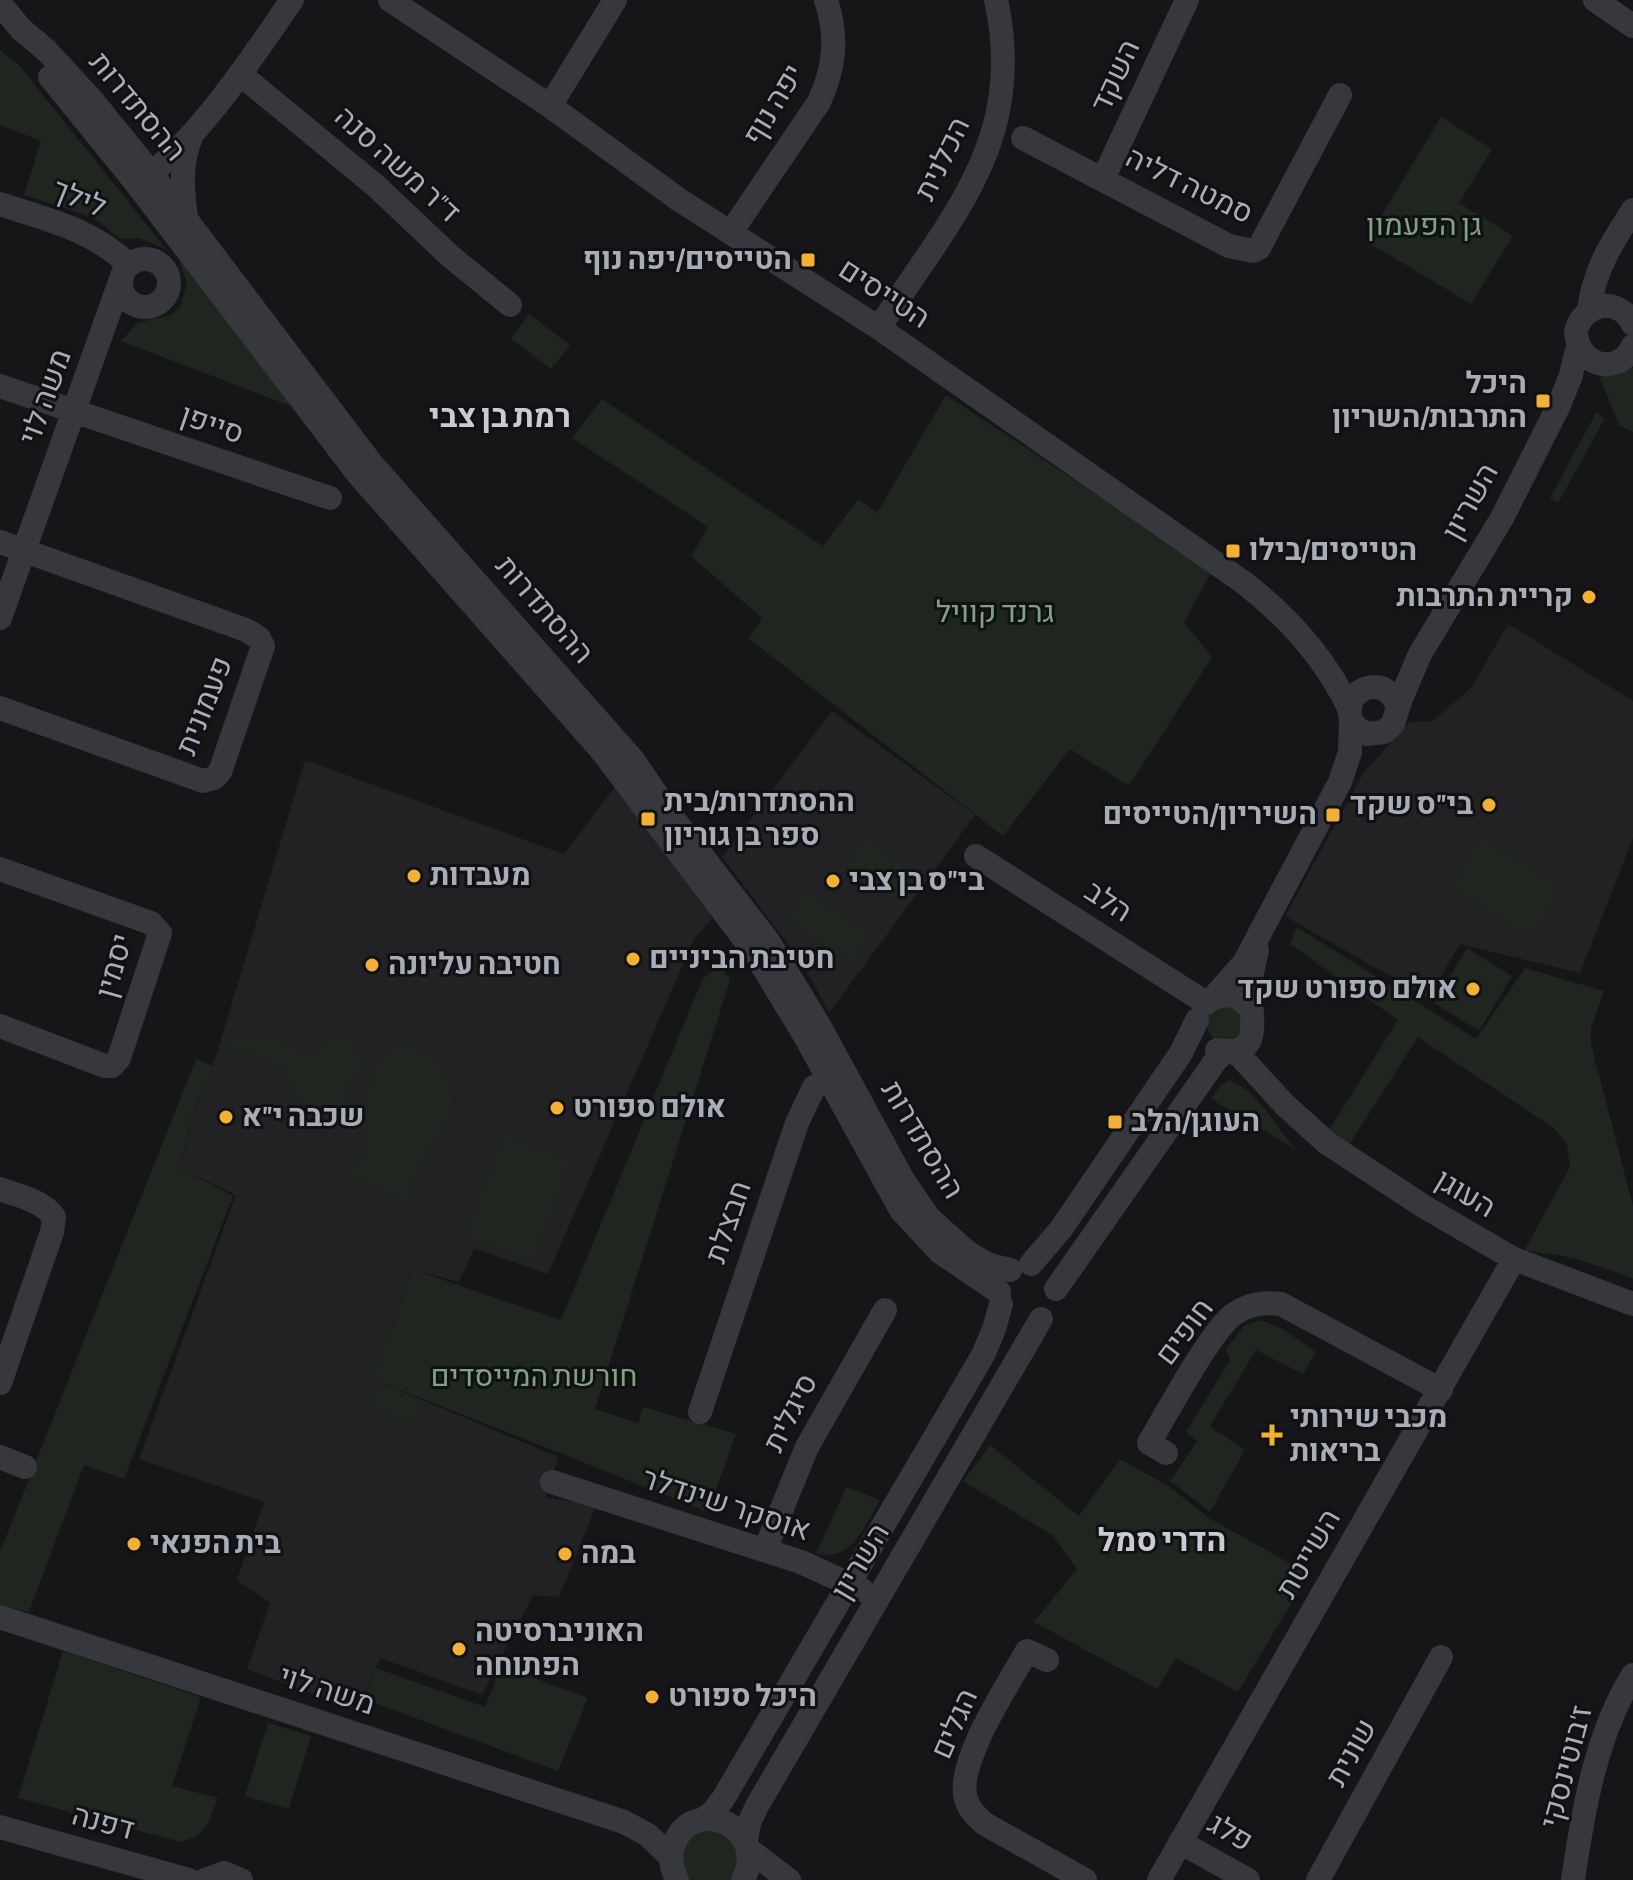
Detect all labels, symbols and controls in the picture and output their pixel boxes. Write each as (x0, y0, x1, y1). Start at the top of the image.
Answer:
street label: השקד (1086, 35, 1146, 117)
street label: ההסתדרות (83, 47, 191, 167)
street label: יפה נוף (738, 60, 810, 150)
street label: ד"ר משה סנה (329, 101, 465, 229)
street label: הכלנית (910, 113, 976, 205)
street label: סמטה דליה (1121, 142, 1257, 230)
street label: לילך (48, 175, 110, 223)
park label: גן הפעמון (1366, 211, 1482, 241)
place label: הטייסים/יפה נוף (583, 245, 792, 275)
marker: הטייסים/יפה נוף (799, 251, 817, 269)
street label: הטייסים (833, 254, 935, 334)
street label: משה לוי (15, 345, 77, 449)
place label: היכל התרבות/השריון (1332, 369, 1527, 433)
marker: היכל התרבות/השריון (1534, 392, 1552, 410)
street label: סייפן (177, 400, 247, 450)
district label: רמת בן צבי (429, 401, 571, 433)
street label: השריון (1438, 459, 1504, 545)
place label: הטייסים/בילו (1249, 536, 1417, 566)
marker: הטייסים/בילו (1224, 542, 1242, 560)
street label: ההסתדרות (490, 551, 598, 669)
place label: קריית התרבות (1396, 582, 1573, 612)
marker: קריית התרבות (1580, 588, 1598, 606)
park label: גרנד קוויל (936, 598, 1054, 628)
street label: פעמונית (172, 653, 238, 759)
place label: ההסתדרות/בית ספר בן גוריון (664, 787, 855, 851)
place label: בי"ס שקד (1350, 790, 1473, 820)
marker: בי"ס שקד (1480, 796, 1498, 814)
place label: השיריון/הטייסים (1102, 800, 1317, 830)
marker: השיריון/הטייסים (1324, 806, 1342, 824)
marker: ההסתדרות/בית ספר בן גוריון (639, 810, 657, 828)
place label: מעבדות (430, 861, 531, 891)
place label: בי"ס בן צבי (849, 866, 984, 896)
marker: מעבדות (405, 867, 423, 885)
marker: בי"ס בן צבי (824, 872, 842, 890)
street label: הלב (1079, 876, 1137, 928)
street label: יסמין (92, 931, 138, 1001)
place label: חטיבת הביניים (649, 944, 834, 974)
place label: חטיבה עליונה (388, 950, 561, 980)
marker: חטיבת הביניים (624, 950, 642, 968)
marker: חטיבה עליונה (363, 956, 381, 974)
place label: אולם ספורט שקד (1237, 974, 1457, 1004)
marker: אולם ספורט שקד (1464, 980, 1482, 998)
street label: ההסתדרות (875, 1076, 969, 1204)
place label: אולם ספורט (573, 1093, 726, 1123)
marker: אולם ספורט (548, 1099, 566, 1117)
place label: שכבה י"א (242, 1102, 365, 1132)
place label: העוגן/הלב (1131, 1107, 1260, 1137)
marker: שכבה י"א (217, 1108, 235, 1126)
marker: העוגן/הלב (1106, 1113, 1124, 1131)
street label: העוגן (1430, 1165, 1500, 1223)
street label: חבצלת (701, 1177, 757, 1267)
street label: חופים (1151, 1293, 1219, 1371)
park label: חורשת המייסדים (431, 1362, 637, 1392)
street label: סיגלית (759, 1369, 823, 1457)
place label: מכבי שירותי בריאות (1290, 1403, 1447, 1467)
marker: מכבי שירותי בריאות (1261, 1424, 1283, 1446)
street label: אוסקר שינדלר (638, 1464, 814, 1546)
street label: השייטת (1272, 1505, 1346, 1603)
street label: השריון (827, 1519, 895, 1605)
district label: הדרי סמל (1098, 1525, 1226, 1557)
place label: בית הפנאי (150, 1529, 281, 1559)
marker: בית הפנאי (125, 1535, 143, 1553)
place label: במה (581, 1539, 636, 1569)
marker: במה (556, 1545, 574, 1563)
place label: האוניברסיטה הפתוחה (475, 1617, 644, 1681)
marker: האוניברסיטה הפתוחה (450, 1640, 468, 1658)
street label: משה לוי (275, 1661, 379, 1721)
place label: היכל ספורט (668, 1682, 817, 1712)
street label: הגלים (926, 1685, 984, 1763)
marker: היכל ספורט (643, 1688, 661, 1706)
street label: ז'בוטינסקי (1536, 1703, 1598, 1831)
street label: שונית (1322, 1715, 1382, 1791)
street label: דפנה (69, 1800, 137, 1846)
street label: פלג (1203, 1809, 1257, 1857)

